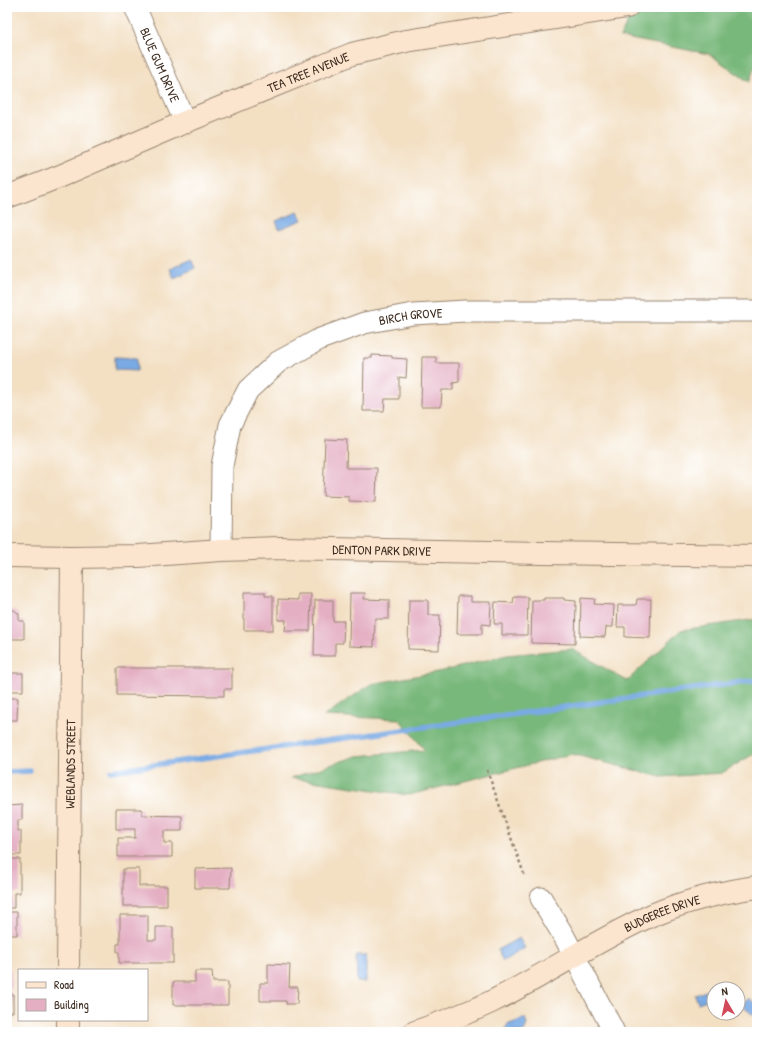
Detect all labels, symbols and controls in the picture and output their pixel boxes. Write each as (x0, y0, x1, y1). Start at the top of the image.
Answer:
street label: BLUE GUM DRIVE (136, 25, 184, 105)
street label: TEA TREE AVENUE (264, 47, 352, 97)
street label: BIRCH GROVE (377, 303, 443, 329)
street label: DENTON PARK DRIVE (332, 540, 431, 560)
street label: WEBLANDS STREET (61, 718, 79, 809)
street label: BUDGEREE DRIVE (621, 890, 702, 936)
legend (18, 969, 148, 1021)
text: Road (54, 976, 74, 993)
north arrow (706, 981, 746, 1021)
text: N (720, 984, 729, 998)
text: Building (54, 996, 89, 1013)

